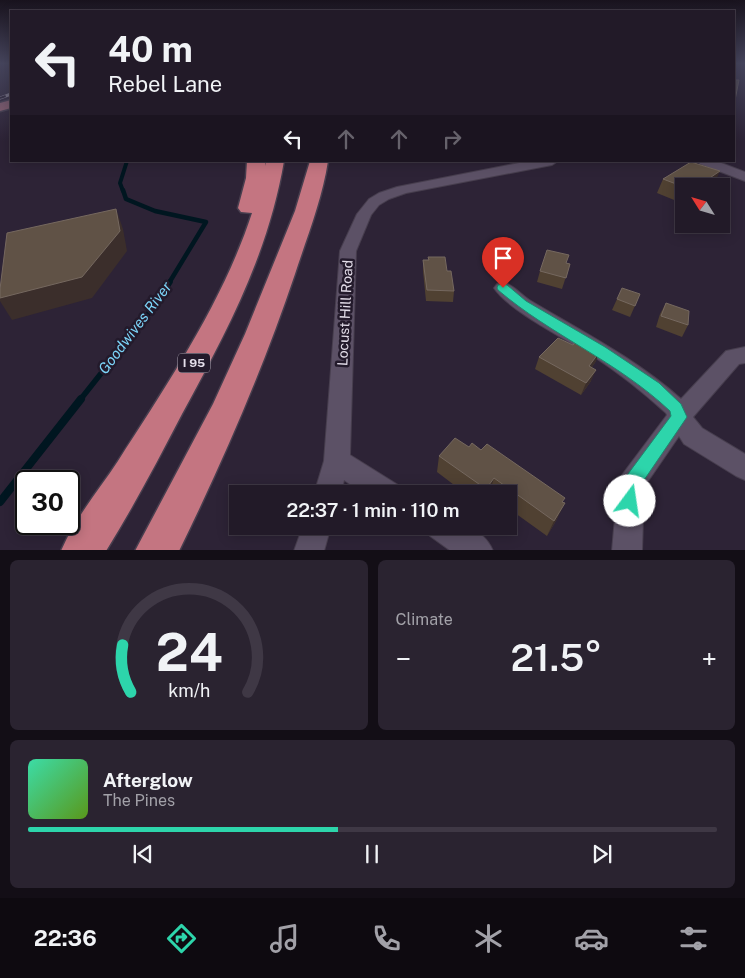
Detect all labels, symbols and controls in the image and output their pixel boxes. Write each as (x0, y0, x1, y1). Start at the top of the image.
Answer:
text: 40 m (108, 29, 193, 70)
icon: left (25, 30, 90, 95)
text: Rebel Lane (108, 71, 222, 97)
icon: left (279, 125, 307, 153)
icon: ahead (332, 125, 360, 153)
icon: ahead (385, 125, 413, 153)
icon: right (438, 125, 466, 153)
north arrow (675, 178, 730, 232)
map controls (675, 178, 730, 233)
pin (482, 237, 524, 288)
icon: arrive (489, 244, 517, 272)
street label: Locust Hill Road (334, 259, 356, 367)
water label: Goodwives River (94, 278, 175, 377)
road number: I 95 (178, 353, 210, 372)
speed limit sign: 30 (15, 470, 80, 535)
position arrow (603, 474, 655, 526)
text: 22:37 · 1 min · 110 m (286, 499, 460, 521)
text: Climate (396, 610, 453, 629)
text: 24 (155, 622, 222, 683)
text: 21.5° (510, 635, 602, 680)
text: − (396, 642, 411, 675)
text: + (701, 642, 717, 675)
text: km/h (168, 680, 210, 701)
text: Afterglow (103, 769, 193, 791)
text: The Pines (103, 791, 175, 810)
icon: previous (129, 840, 157, 868)
icon: pause (358, 840, 386, 868)
icon: next (588, 840, 616, 868)
icon: directions (164, 921, 199, 956)
icon: music (267, 921, 302, 956)
icon: phone (369, 921, 404, 956)
icon: climate (471, 921, 506, 956)
icon: car (574, 921, 609, 956)
icon: filters (676, 921, 711, 956)
text: 22:36 (34, 925, 97, 951)

